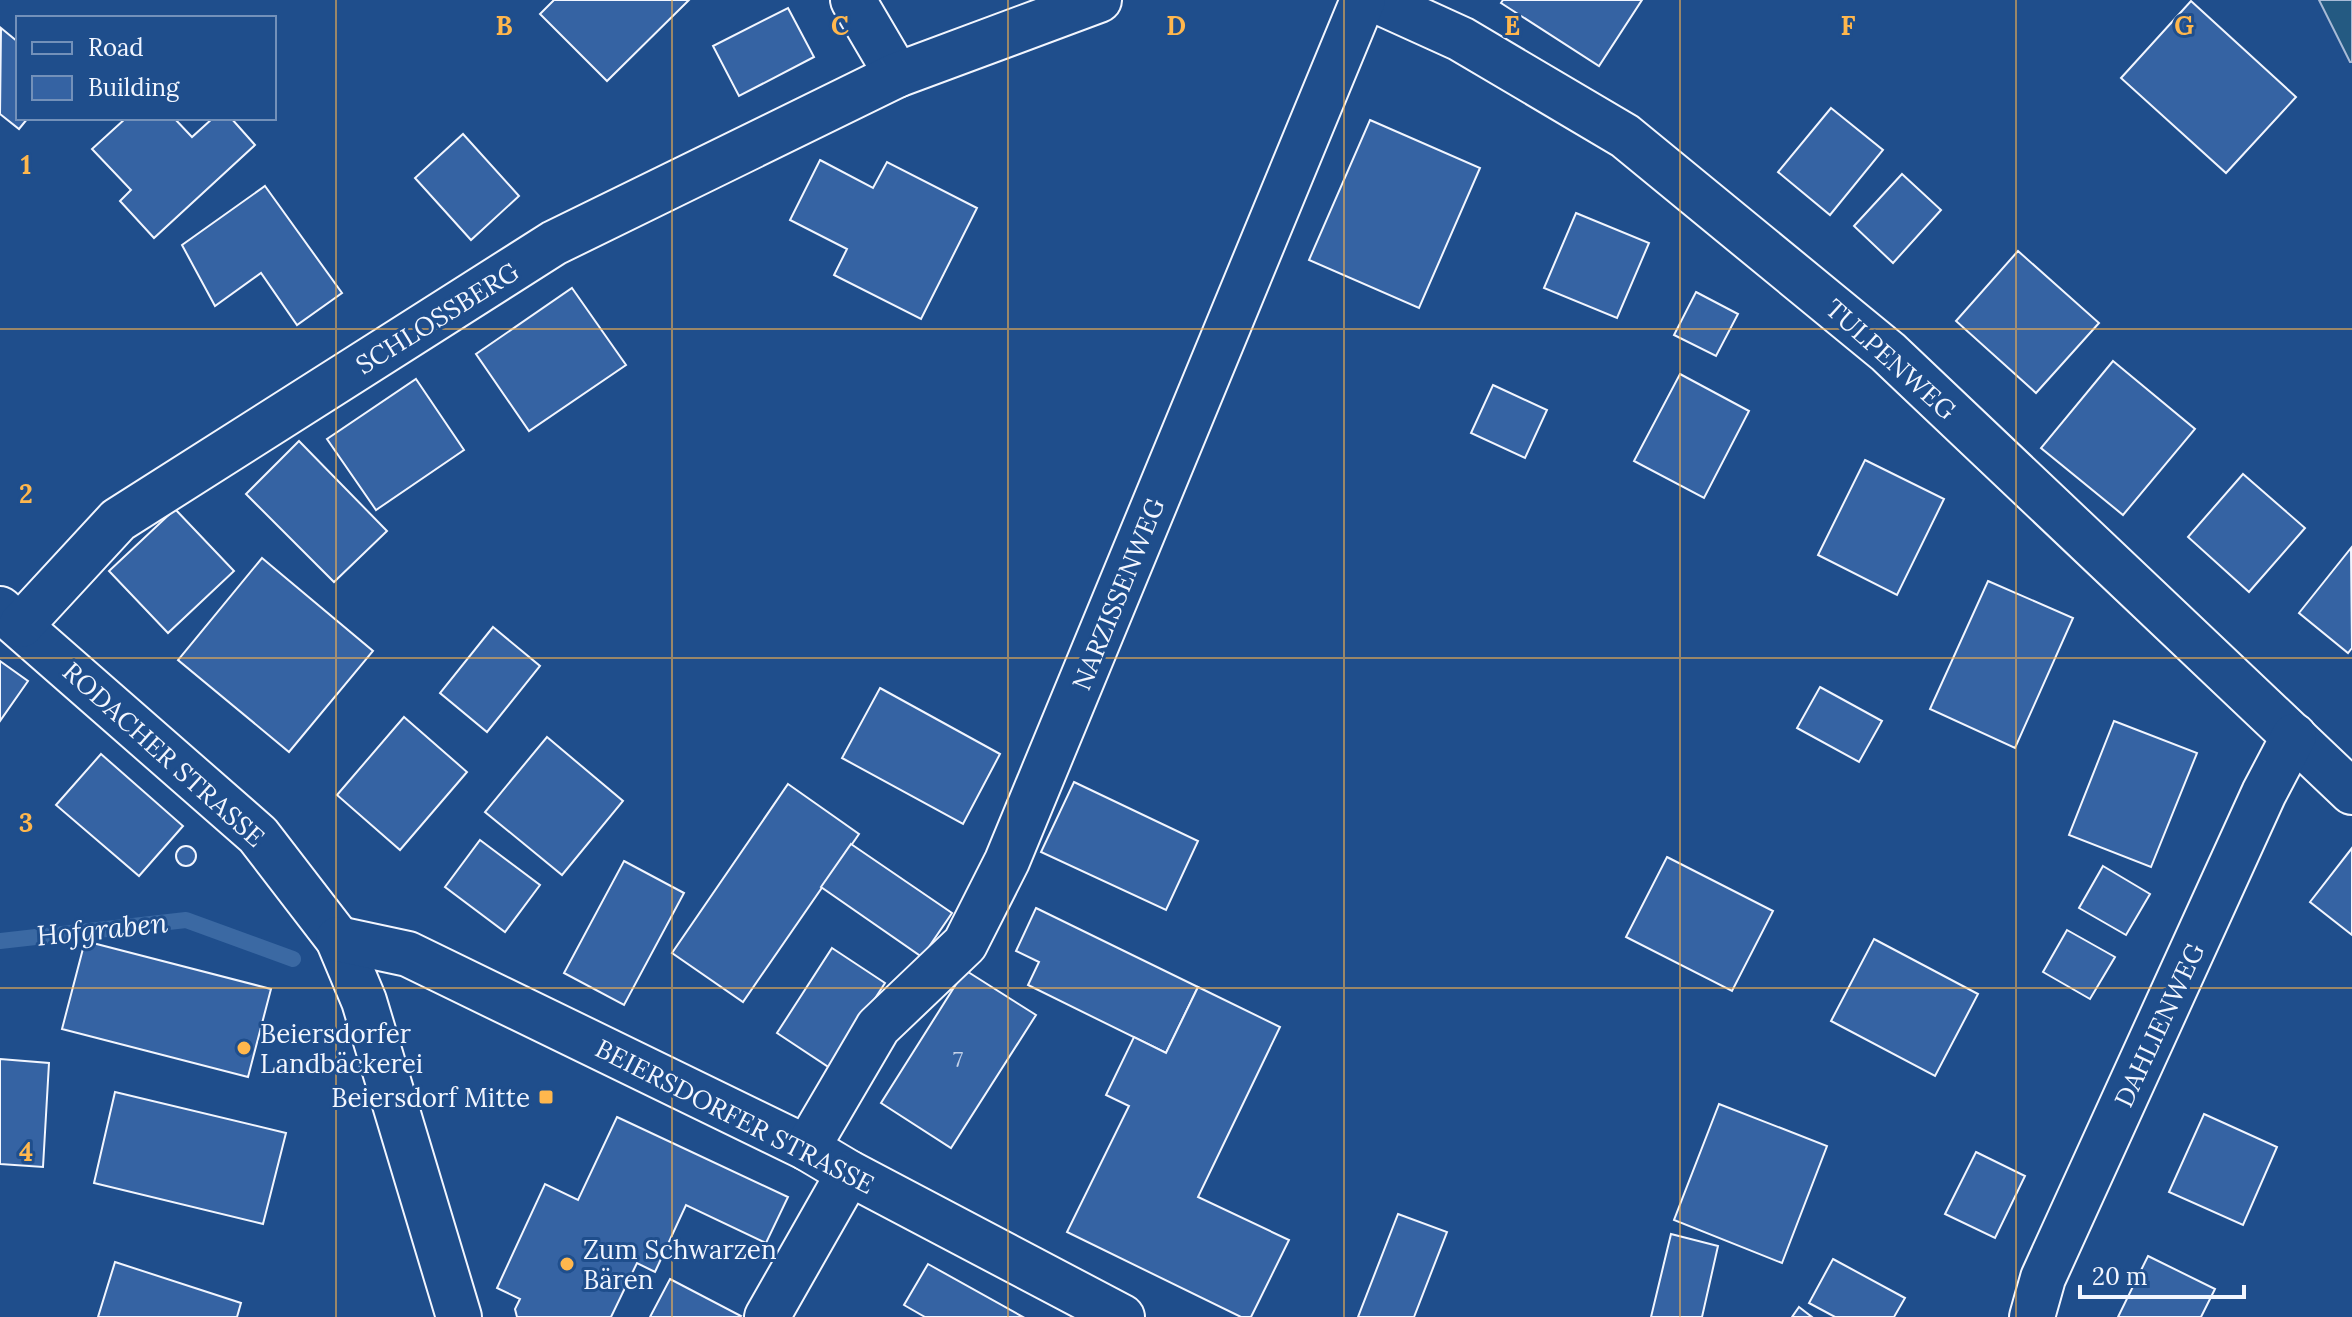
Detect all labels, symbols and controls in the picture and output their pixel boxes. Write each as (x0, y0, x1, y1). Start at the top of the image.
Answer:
text: B (495, 9, 513, 42)
text: C (831, 9, 849, 42)
text: D (1166, 9, 1186, 42)
text: E (1504, 9, 1520, 42)
text: F (1841, 9, 1856, 42)
text: G (2174, 9, 2194, 42)
legend (16, 16, 276, 120)
text: Road (88, 32, 144, 63)
text: Building (88, 72, 180, 103)
text: 1 (21, 148, 31, 181)
street label: SCHLOSSBERG (349, 255, 525, 381)
street label: TULPENWEG (1819, 292, 1963, 426)
text: 2 (19, 477, 33, 510)
street label: NARZISSENWEG (1064, 493, 1172, 695)
street label: RODACHER STRASSE (56, 655, 272, 853)
text: 3 (19, 806, 33, 839)
water label: Hofgraben (35, 904, 169, 954)
street label: DAHLIENWEG (2107, 938, 2211, 1112)
place label: Beiersdorfer Landbäckerei (260, 1017, 423, 1080)
street label: BEIERSDORFER STRASSE (590, 1031, 880, 1201)
marker: Beiersdorfer Landbäckerei (235, 1039, 253, 1057)
house number: 7 (953, 1045, 963, 1073)
place label: Beiersdorf Mitte (331, 1081, 530, 1114)
marker: Beiersdorf Mitte (537, 1088, 555, 1106)
text: 4 (19, 1135, 33, 1168)
place label: Zum Schwarzen Bären (583, 1233, 777, 1296)
scale bar (2080, 1249, 2244, 1299)
marker: Zum Schwarzen Bären (558, 1255, 576, 1273)
text: 20 m (2092, 1261, 2148, 1292)

